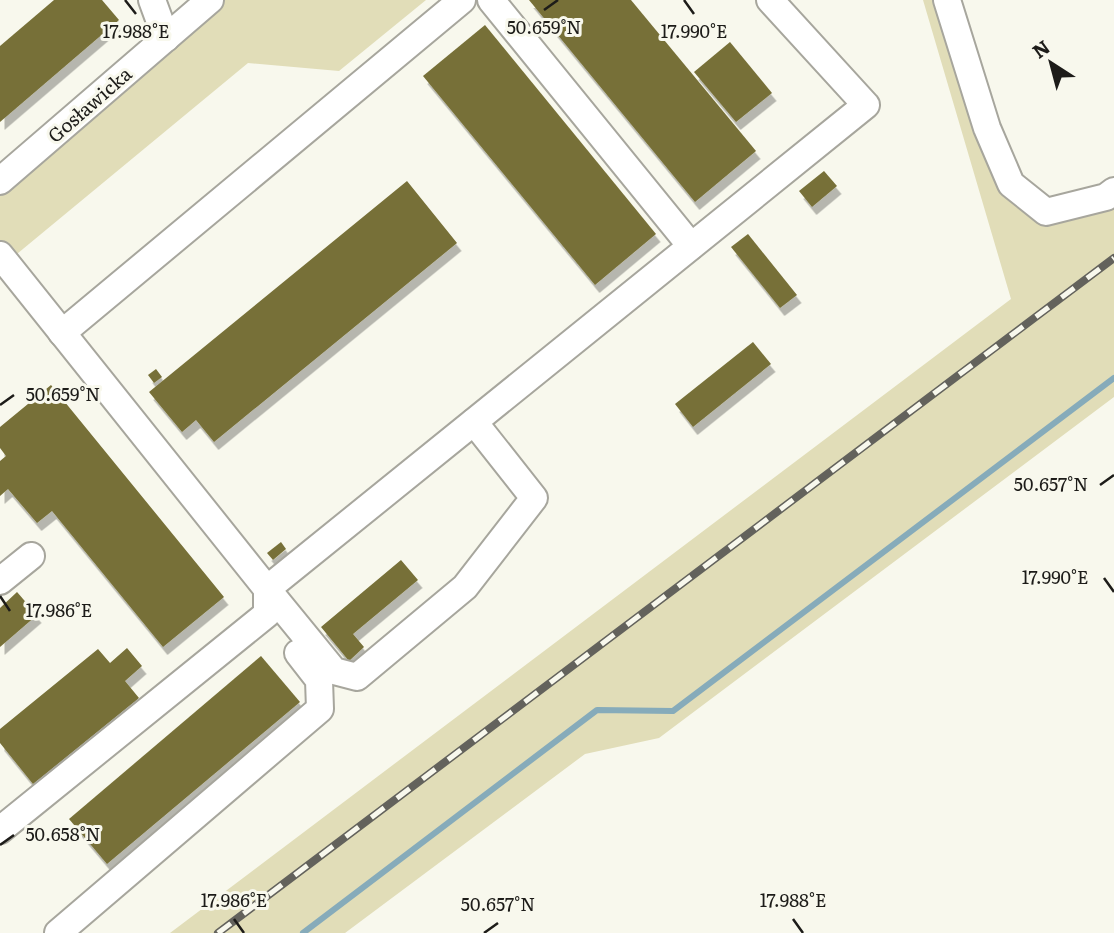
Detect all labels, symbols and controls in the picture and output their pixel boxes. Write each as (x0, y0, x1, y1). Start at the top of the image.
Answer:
text: 50.659°N (507, 13, 581, 40)
text: 17.988°E (103, 17, 169, 44)
text: 17.990°E (661, 17, 727, 44)
north arrow (1016, 28, 1086, 98)
text: N (1026, 32, 1055, 64)
street label: Gosławicka (41, 59, 138, 148)
text: 50.659°N (26, 380, 100, 407)
text: 50.657°N (1014, 470, 1088, 497)
text: 17.990°E (1022, 563, 1088, 590)
text: 17.986°E (26, 596, 92, 623)
text: 50.658°N (25, 820, 101, 847)
text: 17.986°E (201, 886, 267, 913)
text: 17.988°E (760, 886, 826, 913)
text: 50.657°N (461, 890, 535, 917)

